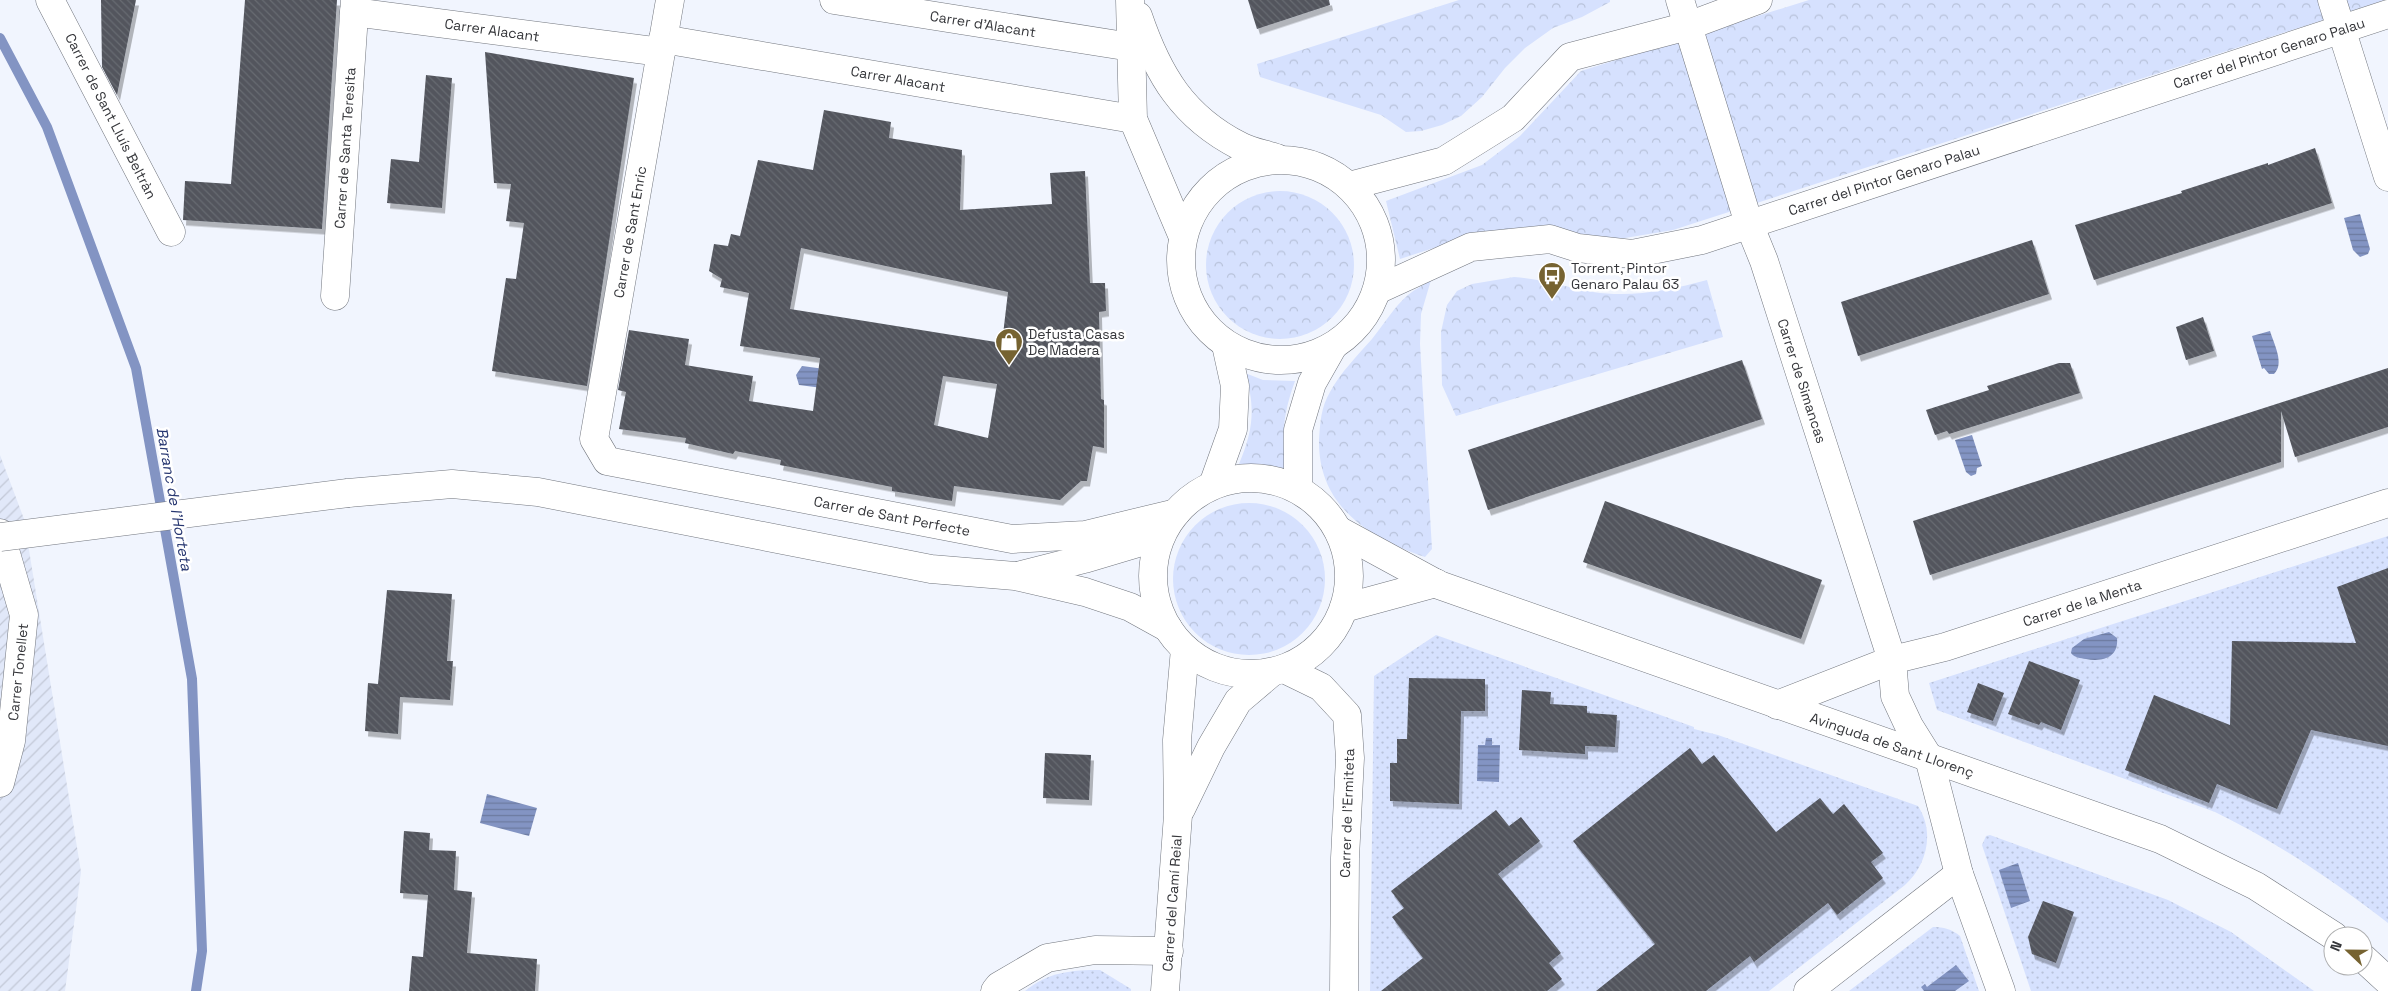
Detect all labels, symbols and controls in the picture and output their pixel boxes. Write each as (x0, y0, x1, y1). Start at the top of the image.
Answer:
street label: Carrer d'Alacant (929, 7, 1037, 41)
street label: Carrer del Pintor Genaro Palau (2171, 13, 2367, 93)
street label: Carrer Alacant (443, 14, 541, 46)
street label: Carrer de Sant Lluís Beltràn (61, 30, 161, 202)
street label: Carrer Alacant (849, 62, 947, 96)
street label: Carrer de Santa Teresita (330, 67, 360, 229)
street label: Carrer del Pintor Genaro Palau (1786, 140, 1982, 220)
street label: Carrer de Sant Enric (610, 164, 650, 300)
place label: Torrent, Pintor Genaro Palau 63 (1571, 259, 1679, 293)
bus stop icon: Torrent, Pintor Genaro Palau 63 (1537, 261, 1567, 300)
street label: Carrer de Simancas (1773, 316, 1831, 446)
place label: Defusta Casas De Madera (1028, 325, 1125, 359)
shop icon: Defusta Casas De Madera (994, 327, 1024, 366)
water label: Barranc de l'Horteta (152, 426, 197, 573)
street label: Carrer de Sant Perfecte (812, 492, 972, 540)
street label: Carrer de la Menta (2020, 575, 2144, 631)
street label: Carrer Tonellet (4, 622, 32, 722)
street label: Avinguda de Sant Llorenç (1808, 708, 1976, 782)
street label: Carrer de l'Ermiteta (1336, 748, 1358, 878)
street label: Carrer del Camí Reial (1158, 834, 1186, 972)
north arrow (2323, 926, 2373, 976)
text: N (2326, 938, 2346, 954)

